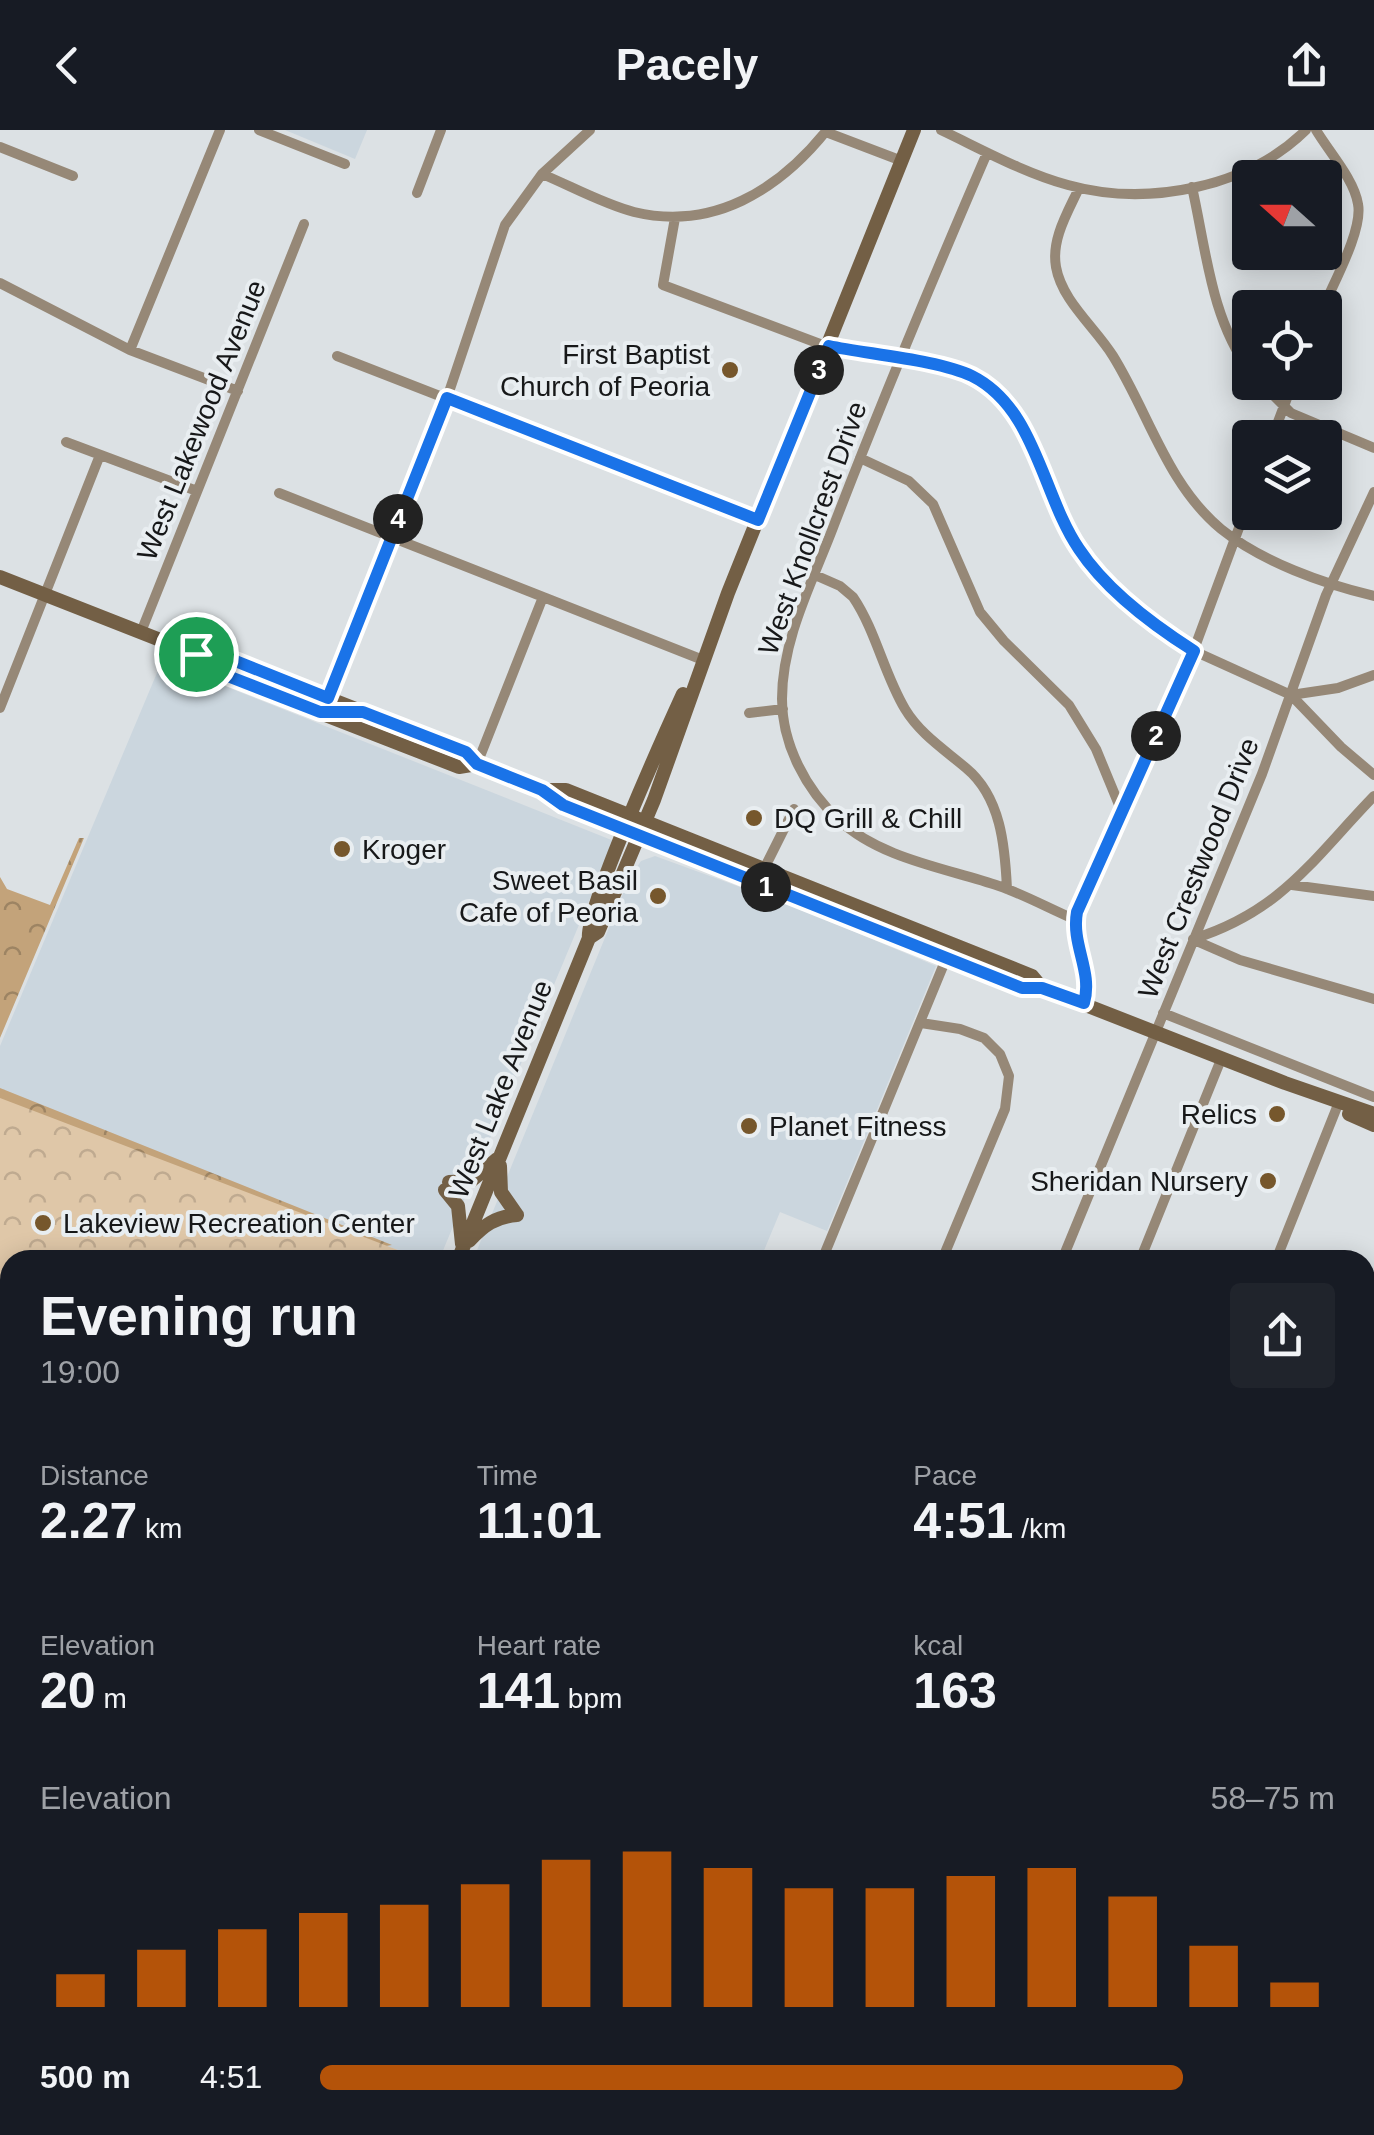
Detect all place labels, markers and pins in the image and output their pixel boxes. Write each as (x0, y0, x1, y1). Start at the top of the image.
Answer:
place label: First Baptist Church of Peoria (500, 339, 710, 402)
pin: 3 (794, 345, 844, 395)
marker: First Baptist Church of Peoria (719, 359, 741, 381)
pin: 4 (373, 494, 423, 544)
pin (154, 612, 239, 697)
pin: 2 (1131, 711, 1181, 761)
place label: DQ Grill & Chill (774, 803, 962, 834)
marker: DQ Grill & Chill (743, 807, 765, 829)
place label: Kroger (362, 834, 446, 865)
marker: Kroger (331, 838, 353, 860)
pin: 1 (741, 862, 791, 912)
place label: Sweet Basil Cafe of Peoria (459, 865, 638, 928)
marker: Sweet Basil Cafe of Peoria (647, 885, 669, 907)
place label: Relics (1181, 1099, 1257, 1130)
marker: Relics (1266, 1103, 1288, 1125)
place label: Planet Fitness (769, 1111, 946, 1142)
marker: Planet Fitness (738, 1115, 760, 1137)
place label: Sheridan Nursery (1030, 1166, 1248, 1197)
marker: Sheridan Nursery (1257, 1170, 1279, 1192)
place label: Lakeview Recreation Center (63, 1208, 415, 1239)
marker: Lakeview Recreation Center (32, 1212, 54, 1234)

